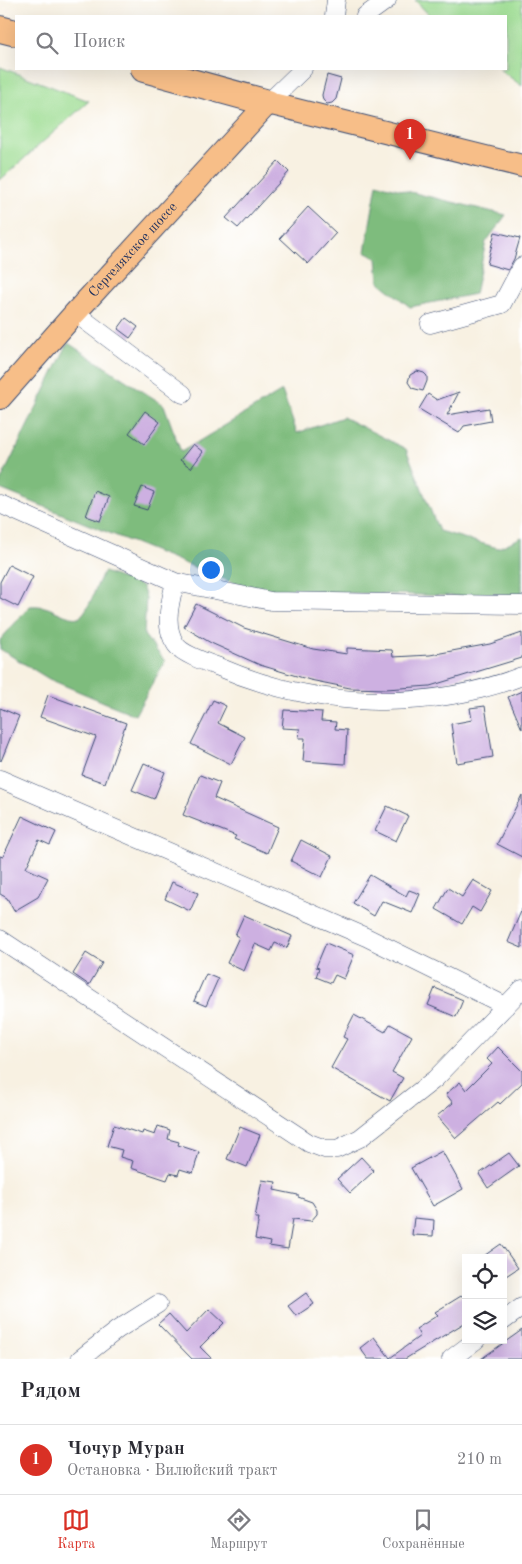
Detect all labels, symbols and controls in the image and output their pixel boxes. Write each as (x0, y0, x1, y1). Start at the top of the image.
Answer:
search box (15, 15, 507, 70)
icon: search (33, 29, 61, 57)
text: Поиск (73, 33, 125, 52)
pin: 1 (394, 119, 426, 160)
street label: Сергеляхское шоссе (86, 200, 180, 300)
your location (198, 557, 224, 583)
map controls (462, 1254, 507, 1344)
button: locate (462, 1254, 507, 1299)
button: layers (462, 1299, 507, 1344)
text: Рядом (20, 1381, 81, 1402)
text: Чочур Муран (67, 1440, 185, 1459)
text: 1 (31, 1452, 41, 1468)
text: 210 m (457, 1452, 502, 1468)
text: Остановка · Вилюйский тракт (67, 1463, 277, 1479)
tab: Карта (57, 1506, 95, 1553)
tab: Маршрут (210, 1506, 267, 1553)
tab: Сохранённые (382, 1506, 465, 1553)

